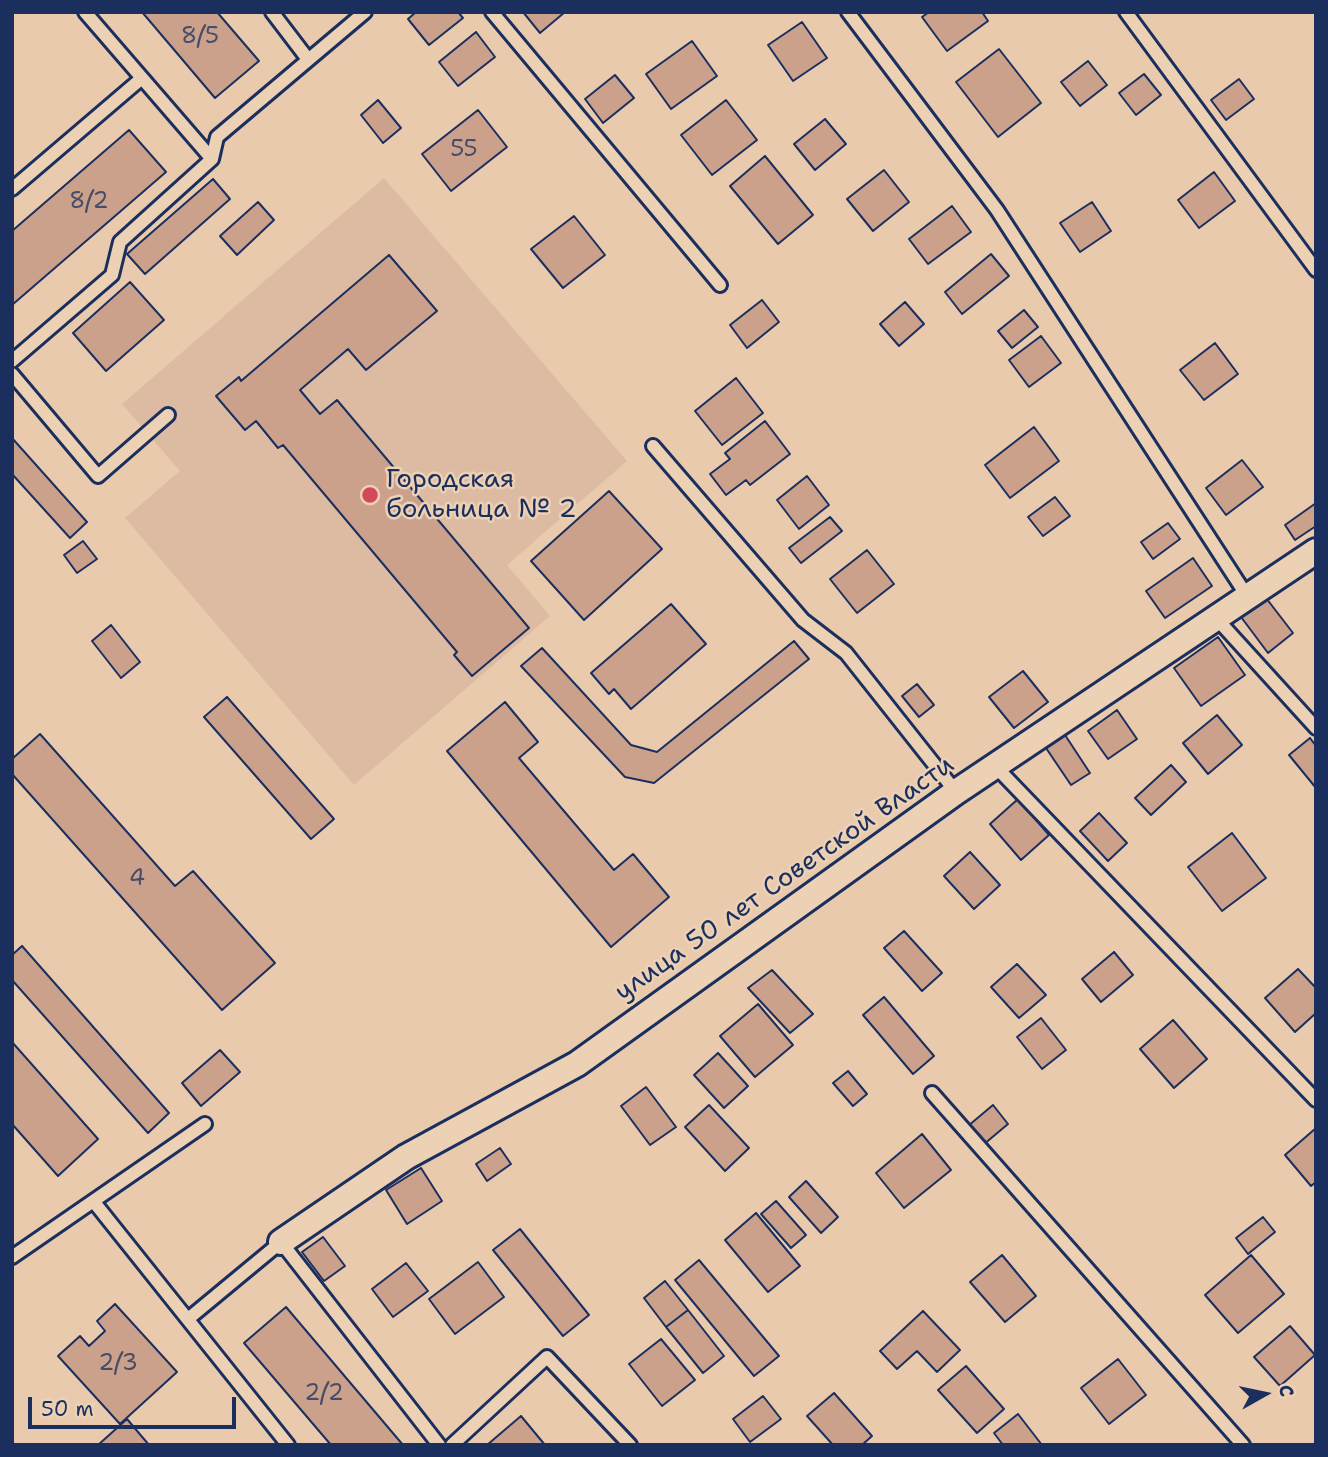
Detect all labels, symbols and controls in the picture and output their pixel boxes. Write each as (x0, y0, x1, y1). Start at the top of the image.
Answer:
house number: 8/5 (181, 23, 219, 51)
house number: 55 (450, 136, 478, 164)
house number: 8/2 (69, 188, 109, 216)
place label: Городская больница № 2 (386, 464, 577, 526)
marker: Городская больница № 2 (360, 485, 380, 505)
street label: улица 50 лет Советской Власти (610, 750, 960, 1008)
house number: 4 (129, 865, 145, 893)
house number: 2/3 (98, 1350, 138, 1378)
north arrow (1230, 1359, 1300, 1429)
house number: 2/2 (304, 1380, 344, 1408)
text: С (1273, 1383, 1299, 1398)
scale bar (32, 1384, 240, 1428)
text: 50 m (41, 1395, 94, 1423)

